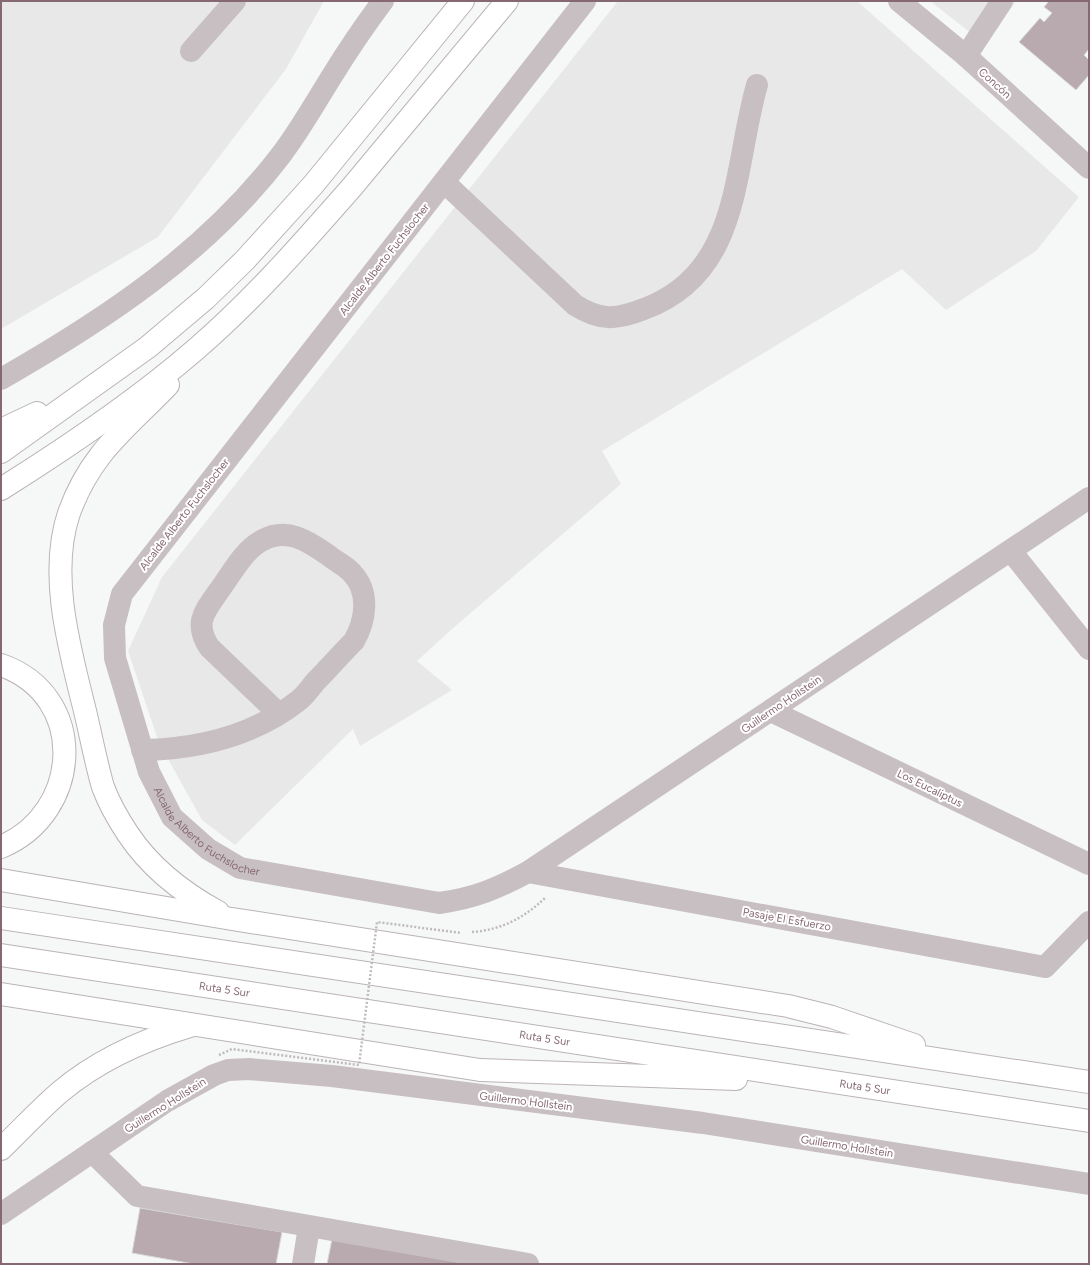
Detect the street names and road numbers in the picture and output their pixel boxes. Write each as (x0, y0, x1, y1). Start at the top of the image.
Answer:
street label: Concón (976, 66, 1013, 101)
street label: Alcalde Alberto Fuchslocher (337, 201, 432, 318)
street label: Alcalde Alberto Fuchslocher (137, 456, 232, 573)
street label: Guillermo Hollstein (739, 673, 824, 736)
street label: Los Eucaliptus (895, 767, 965, 810)
street label: Alcalde Alberto Fuchslocher (151, 785, 261, 878)
street label: Pasaje El Esfuerzo (742, 905, 832, 934)
street label: Ruta 5 Sur (198, 979, 251, 1000)
street label: Ruta 5 Sur (518, 1028, 571, 1049)
street label: Guillermo Hollstein (122, 1075, 208, 1136)
street label: Ruta 5 Sur (839, 1077, 891, 1098)
street label: Guillermo Hollstein (479, 1089, 573, 1114)
street label: Guillermo Hollstein (800, 1133, 894, 1160)

